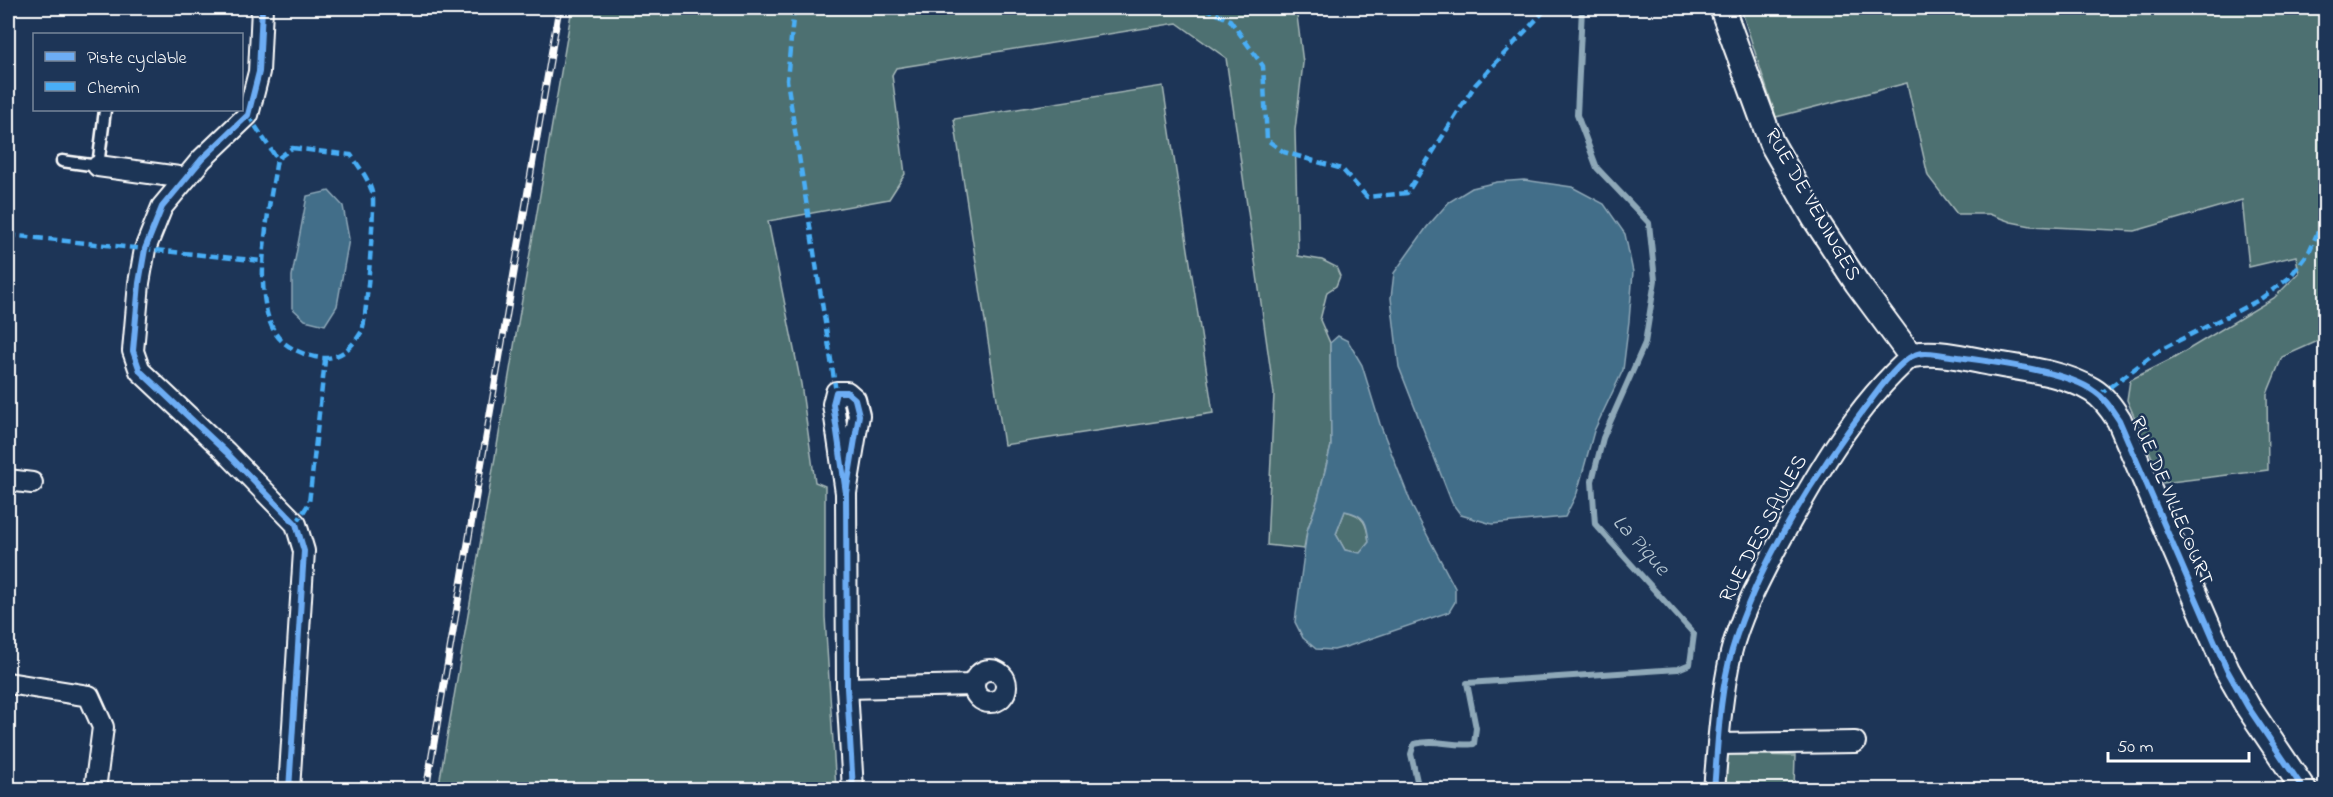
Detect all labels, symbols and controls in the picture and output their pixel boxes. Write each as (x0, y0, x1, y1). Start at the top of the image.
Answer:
legend (33, 33, 243, 111)
text: Piste cyclable (87, 46, 188, 72)
text: Chemin (87, 76, 140, 102)
street label: RUE DE VENINGES (1756, 123, 1868, 287)
street label: RUE DE VILLECOURT (2122, 412, 2220, 590)
street label: RUE DES SAULES (1712, 450, 1816, 608)
water label: La Pique (1604, 508, 1677, 584)
scale bar (2108, 725, 2249, 763)
text: 50 m (2117, 735, 2154, 761)

